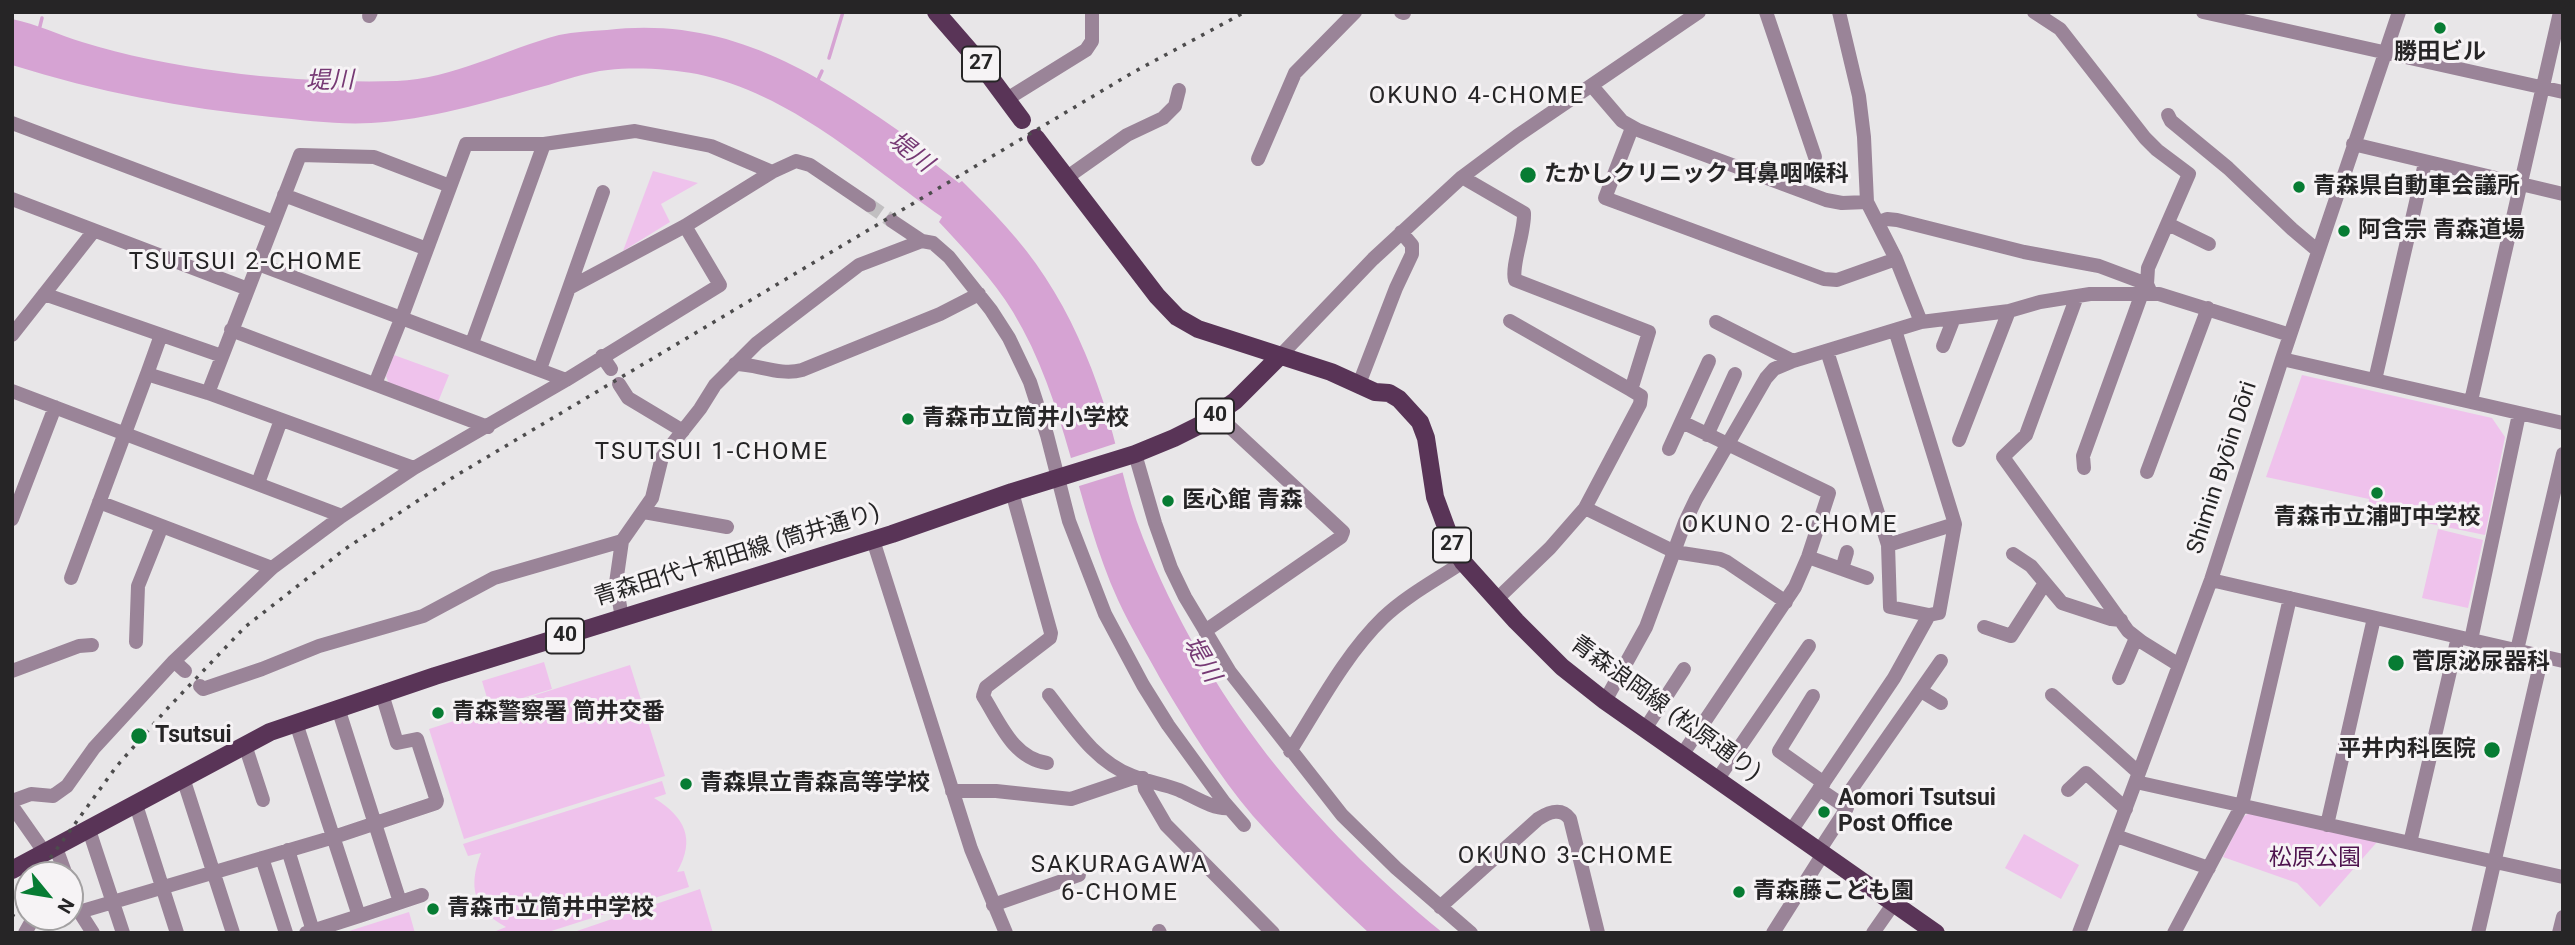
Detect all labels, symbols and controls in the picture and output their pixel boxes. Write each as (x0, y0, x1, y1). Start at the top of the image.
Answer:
marker: 勝田ビル (2432, 20, 2448, 36)
place label: 勝田ビル (2394, 39, 2486, 67)
road number: 27 (962, 46, 1000, 82)
water label: 堤川 (306, 67, 354, 97)
district label: OKUNO 4-CHOME (1370, 83, 1584, 111)
water label: 堤川 (882, 127, 938, 179)
place label: たかしクリニック 耳鼻咽喉科 (1544, 161, 1849, 189)
marker: たかしクリニック 耳鼻咽喉科 (1518, 165, 1538, 185)
place label: 青森県自動車会議所 (2313, 173, 2520, 201)
marker: 青森県自動車会議所 (2291, 179, 2307, 195)
place label: 阿含宗 青森道場 (2358, 217, 2525, 245)
marker: 阿含宗 青森道場 (2336, 223, 2352, 239)
district label: TSUTSUI 2-CHOME (131, 249, 361, 277)
street label: Shimin Byōin Dōri (2182, 378, 2264, 558)
road number: 40 (1196, 398, 1234, 434)
place label: 青森市立筒井小学校 (922, 405, 1129, 433)
marker: 青森市立筒井小学校 (900, 411, 916, 427)
district label: TSUTSUI 1-CHOME (597, 439, 827, 467)
marker: 青森市立浦町中学校 (2369, 485, 2385, 501)
place label: 医心館 青森 (1182, 487, 1303, 515)
marker: 医心館 青森 (1160, 493, 1176, 509)
street label: 青森田代十和田線 (筒井通り) (591, 499, 883, 613)
place label: 青森市立浦町中学校 (2274, 504, 2480, 532)
district label: OKUNO 2-CHOME (1683, 512, 1897, 540)
road number: 27 (1433, 528, 1471, 562)
road number: 40 (546, 618, 584, 654)
street label: 青森浪岡線 (松原通り) (1564, 631, 1766, 787)
water label: 堤川 (1177, 632, 1225, 688)
place label: 菅原泌尿器科 (2412, 649, 2550, 677)
marker: 菅原泌尿器科 (2386, 653, 2406, 673)
place label: 青森警察署 筒井交番 (452, 699, 665, 727)
marker: 青森警察署 筒井交番 (430, 705, 446, 721)
place label: Tsutsui (155, 722, 232, 750)
marker: Tsutsui (129, 726, 149, 746)
place label: 平井内科医院 (2338, 736, 2476, 764)
marker: 平井内科医院 (2482, 740, 2502, 760)
place label: 青森県立青森高等学校 (700, 770, 930, 798)
marker: 青森県立青森高等学校 (678, 776, 694, 792)
place label: Aomori Tsutsui Post Office (1838, 785, 1996, 839)
marker: Aomori Tsutsui Post Office (1816, 804, 1832, 820)
district label: OKUNO 3-CHOME (1459, 843, 1673, 871)
park label: 松原公園 (2269, 845, 2361, 873)
district label: SAKURAGAWA 6-CHOME (1032, 852, 1208, 908)
north arrow (14, 861, 84, 931)
place label: 青森藤こども園 (1753, 878, 1914, 906)
marker: 青森藤こども園 (1731, 884, 1747, 900)
text: N (53, 894, 79, 917)
place label: 青森市立筒井中学校 (447, 895, 654, 923)
marker: 青森市立筒井中学校 (425, 901, 441, 917)

